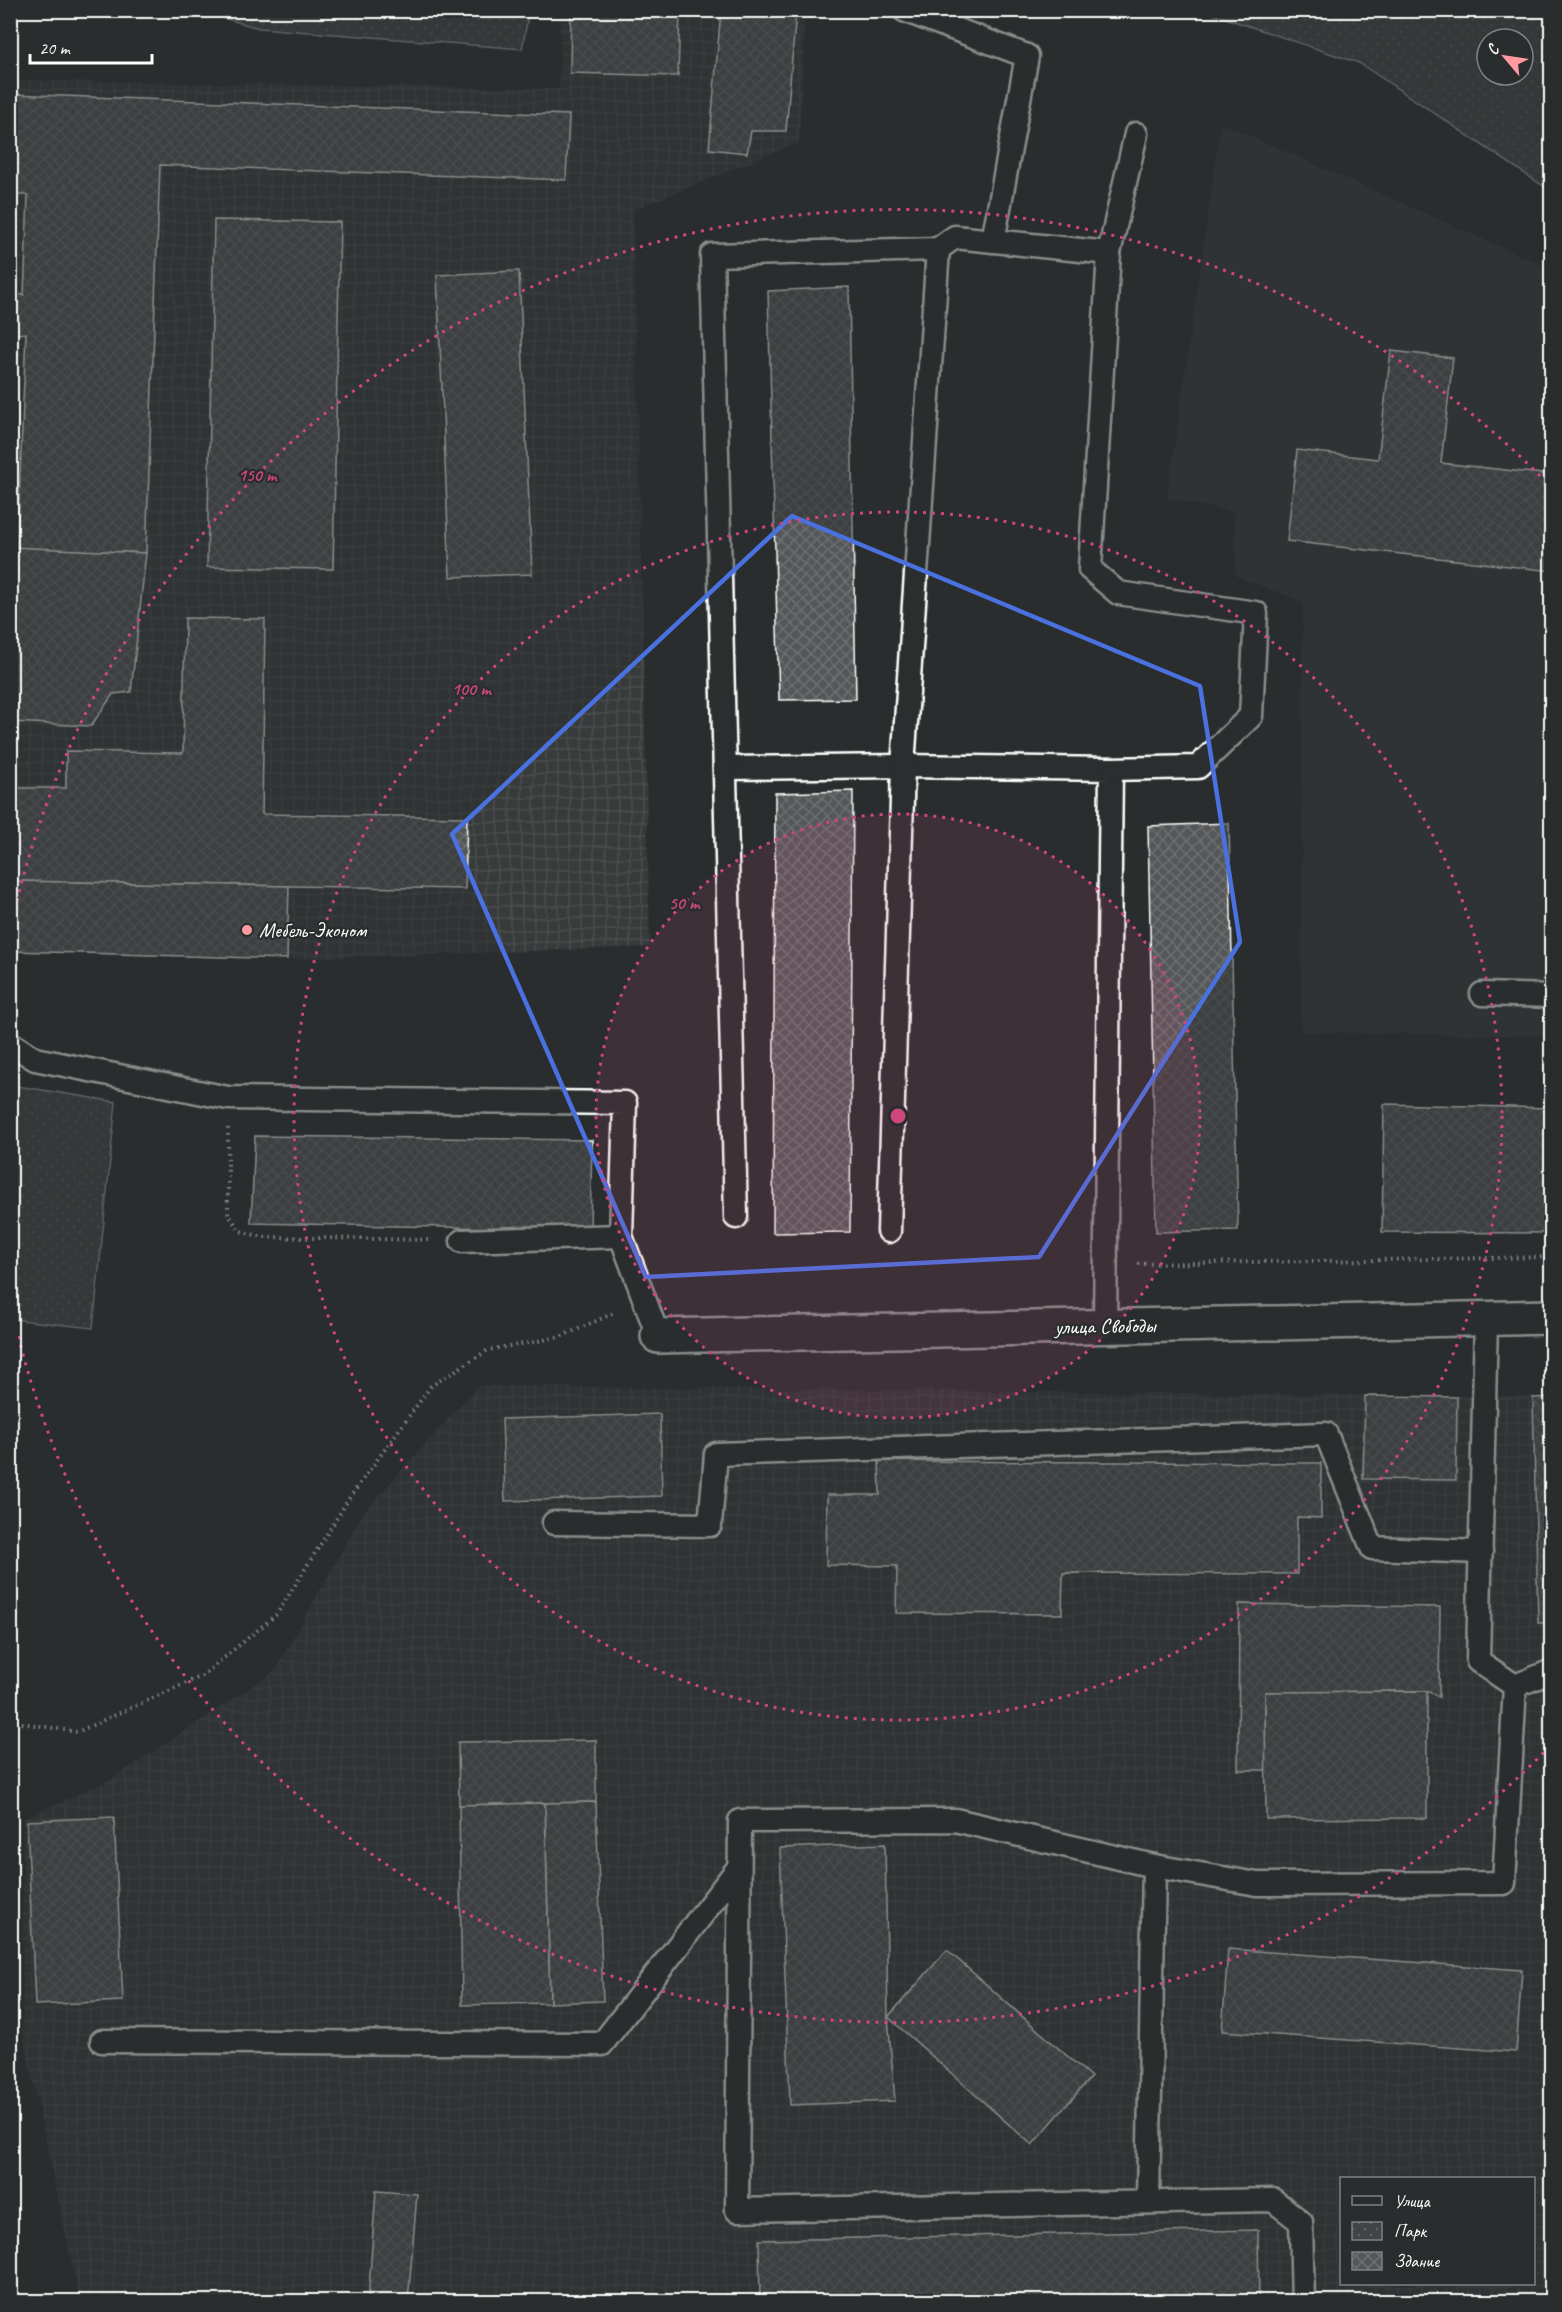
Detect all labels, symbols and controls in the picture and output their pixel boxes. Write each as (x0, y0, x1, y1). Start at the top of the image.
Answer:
scale bar (30, 27, 152, 65)
north arrow (1475, 27, 1535, 87)
text: 20 m (39, 37, 72, 59)
text: С (1482, 40, 1504, 58)
text: 150 m (238, 464, 278, 486)
text: 100 m (452, 678, 492, 700)
text: 50 m (669, 892, 701, 914)
place label: Мебель-Эконом (259, 917, 368, 943)
marker: Мебель-Эконом (240, 923, 254, 937)
centre of rings (888, 1106, 908, 1126)
street label: улица Свободы (1052, 1312, 1158, 1340)
legend (1340, 2177, 1535, 2285)
text: Улица (1394, 2190, 1431, 2212)
text: Парк (1394, 2220, 1428, 2242)
text: Здание (1394, 2250, 1440, 2272)

